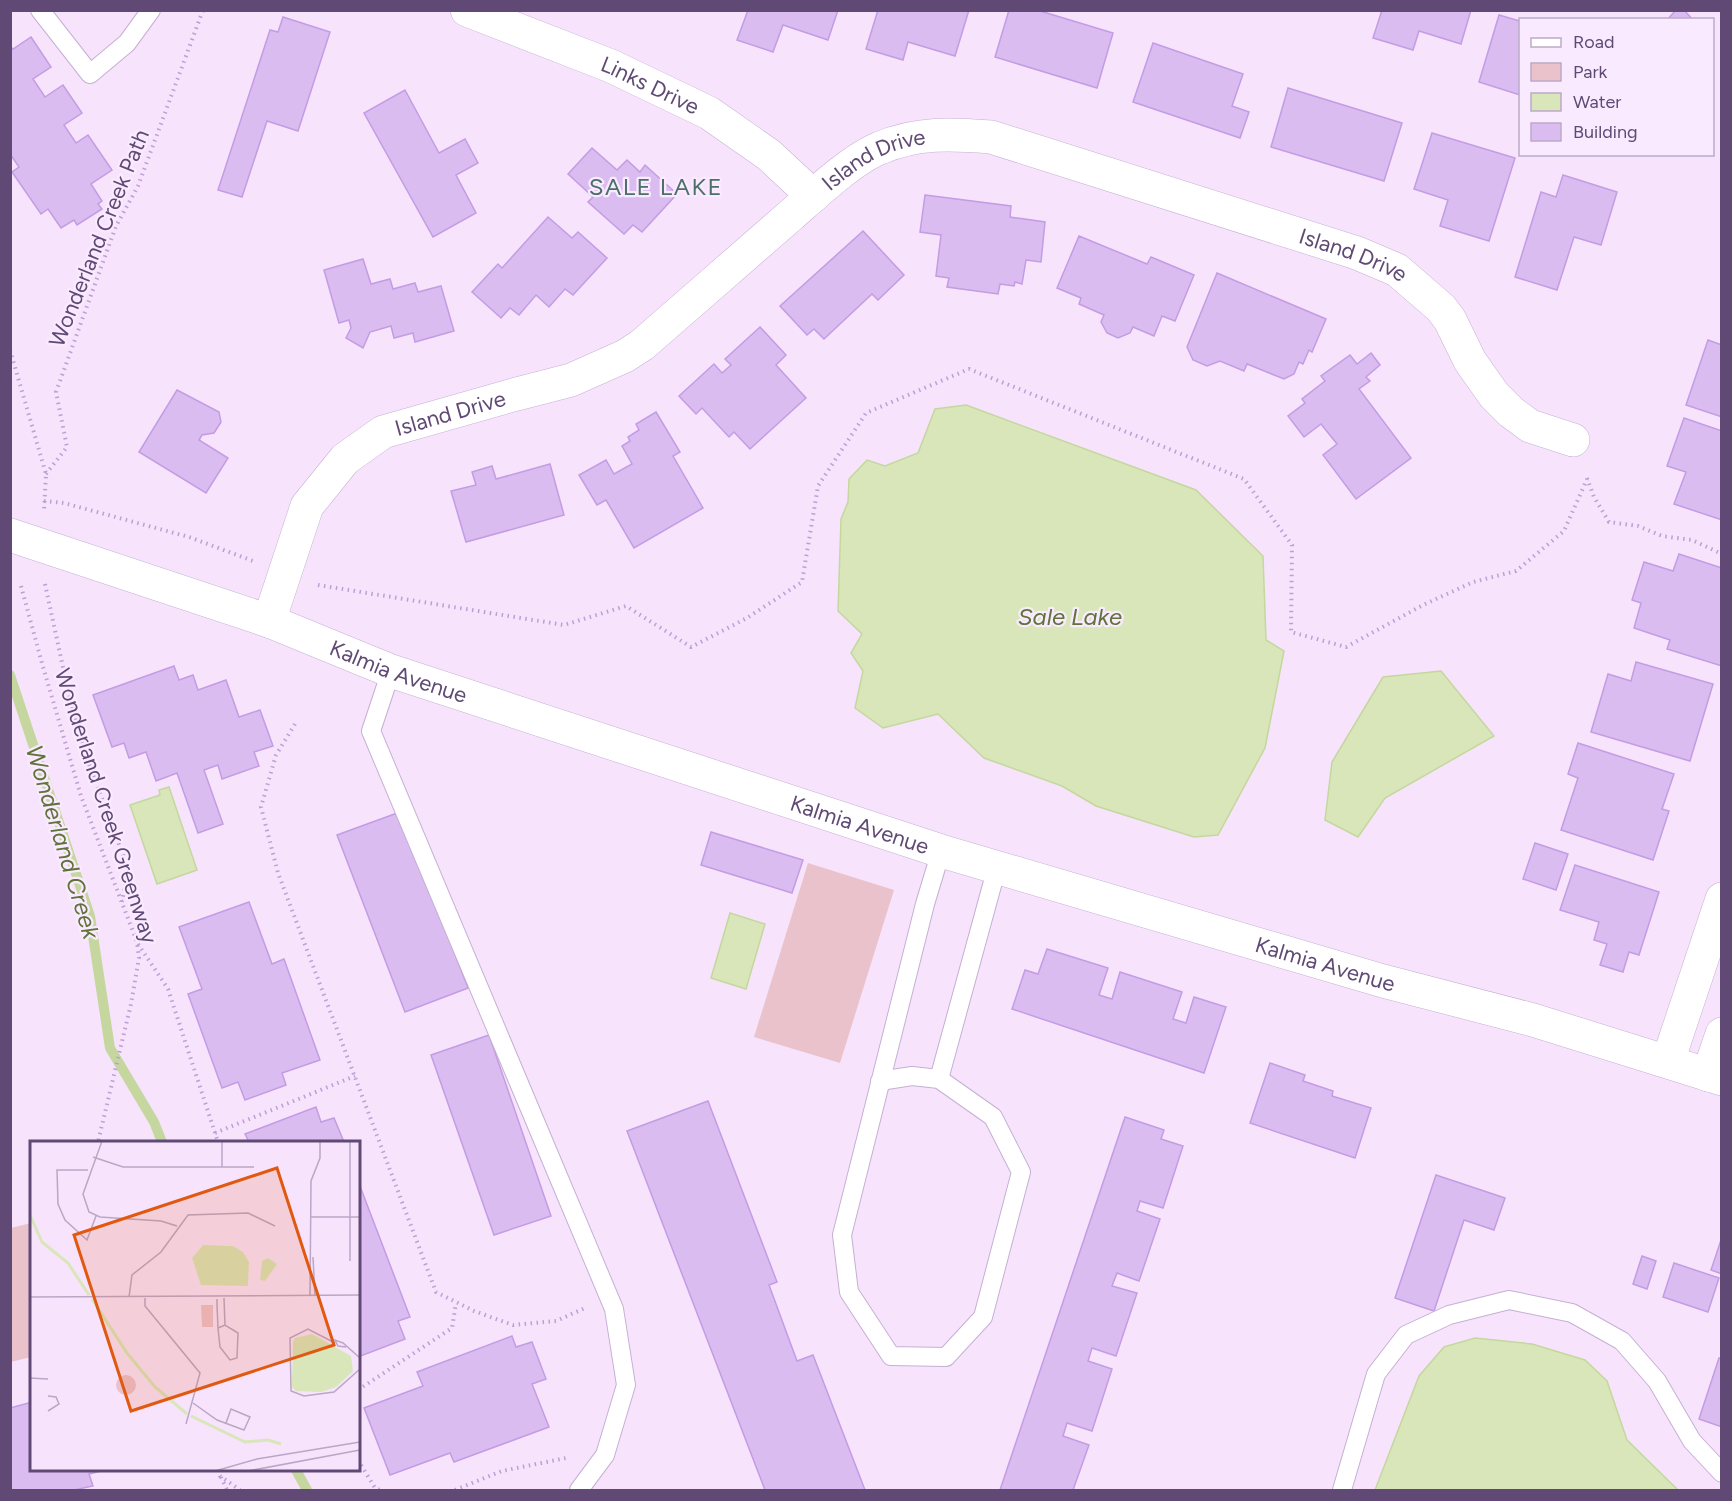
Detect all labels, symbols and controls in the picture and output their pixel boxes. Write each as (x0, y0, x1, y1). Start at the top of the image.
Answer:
legend (1519, 18, 1714, 156)
text: Road (1573, 31, 1614, 53)
street label: Links Drive (597, 50, 704, 120)
text: Park (1573, 61, 1608, 83)
text: Water (1573, 91, 1621, 113)
text: Building (1573, 121, 1638, 143)
street label: Island Drive (816, 123, 927, 196)
street label: Wonderland Creek Path (43, 125, 155, 351)
district label: SALE LAKE (589, 172, 723, 201)
street label: Island Drive (1296, 222, 1414, 287)
street label: Island Drive (392, 384, 509, 441)
water label: Sale Lake (1018, 602, 1122, 631)
street label: Kalmia Avenue (326, 634, 471, 709)
street label: Wonderland Creek Greenway (49, 665, 163, 947)
water label: Wonderland Creek (20, 742, 106, 942)
street label: Kalmia Avenue (787, 789, 933, 860)
street label: Kalmia Avenue (1252, 931, 1398, 997)
inset map (30, 1141, 360, 1471)

